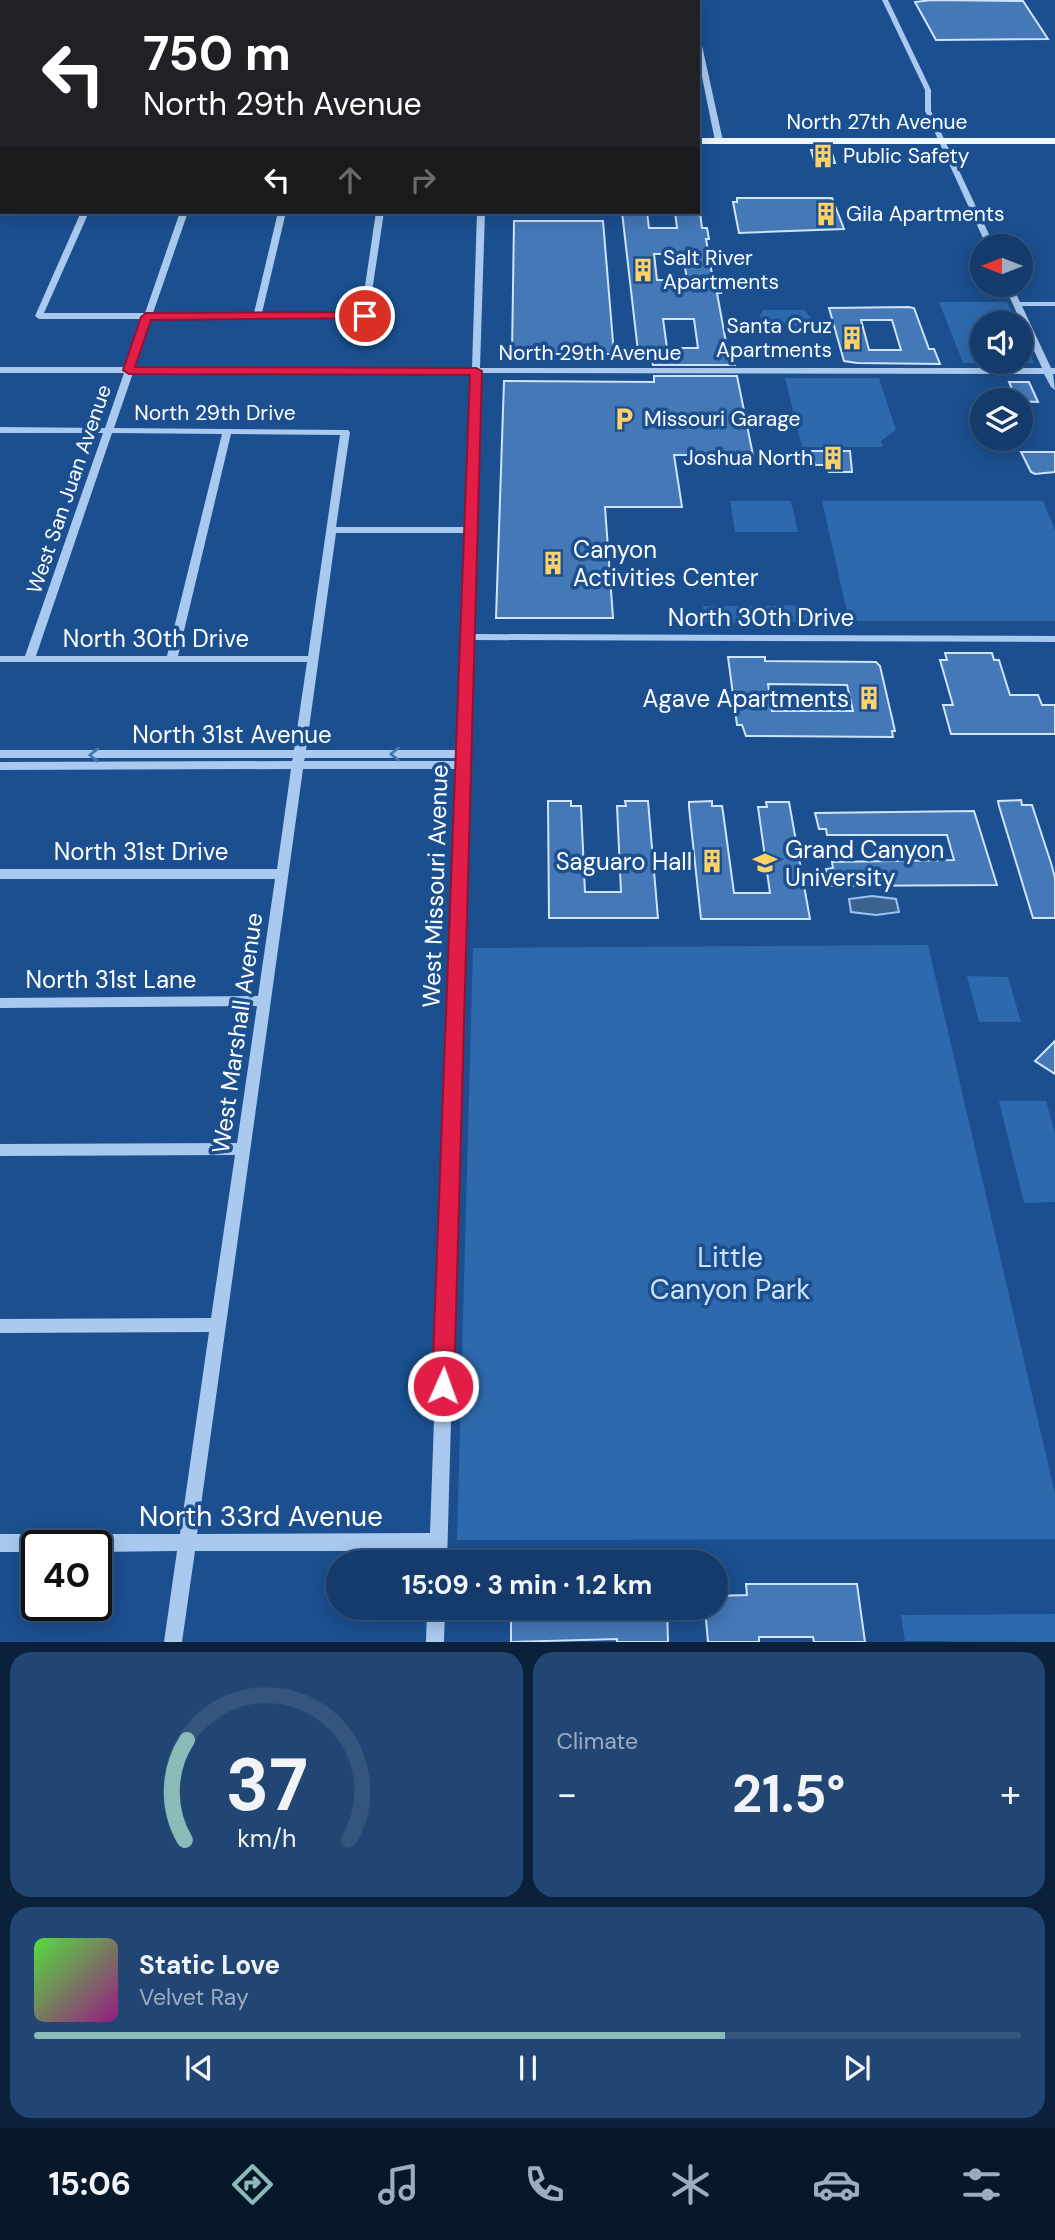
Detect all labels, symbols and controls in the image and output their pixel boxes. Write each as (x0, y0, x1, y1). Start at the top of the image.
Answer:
text: 750 m (143, 21, 291, 85)
icon: left (28, 28, 119, 119)
text: North 29th Avenue (143, 83, 422, 125)
street label: North 27th Avenue (787, 108, 967, 136)
building icon: Public Safety (809, 142, 837, 170)
place label: Public Safety (843, 142, 970, 170)
icon: left (258, 161, 296, 199)
icon: ahead (331, 161, 369, 199)
icon: right (404, 161, 442, 199)
building icon: Gila Apartments (812, 200, 840, 228)
place label: Gila Apartments (846, 200, 1005, 228)
north arrow (970, 234, 1032, 298)
map controls (970, 234, 1033, 451)
place label: Salt River Apartments (663, 244, 779, 296)
building icon: Salt River Apartments (629, 256, 657, 284)
pin (335, 286, 395, 346)
icon: arrive (346, 297, 384, 335)
button: sound (970, 311, 1033, 374)
place label: Santa Cruz Apartments (716, 312, 832, 364)
building icon: Santa Cruz Apartments (838, 324, 866, 352)
street label: North 29th Avenue (499, 339, 682, 367)
street label: West San Juan Avenue (20, 381, 118, 597)
button: layers (970, 388, 1033, 451)
street label: North 29th Drive (134, 399, 296, 427)
parking icon: Missouri Garage (610, 405, 638, 433)
place label: Missouri Garage (644, 405, 801, 433)
place label: Joshua North (683, 444, 813, 472)
building icon: Joshua North (819, 444, 847, 472)
place label: Canyon Activities Center (573, 534, 759, 593)
building icon: Canyon Activities Center (539, 549, 567, 577)
street label: North 30th Drive (668, 602, 854, 633)
street label: North 30th Drive (63, 623, 249, 654)
place label: Agave Apartments (642, 683, 849, 714)
building icon: Agave Apartments (855, 684, 883, 712)
street label: North 31st Avenue (132, 719, 332, 750)
one-way arrow (390, 746, 400, 762)
one-way arrow (89, 747, 99, 763)
street label: West Missouri Avenue (415, 764, 455, 1008)
place label: Grand Canyon University (785, 834, 944, 893)
street label: North 31st Drive (54, 836, 228, 867)
place label: Saguaro Hall (556, 846, 692, 877)
building icon: Saguaro Hall (698, 847, 726, 875)
school or university icon: Grand Canyon University (751, 849, 779, 877)
street label: West Marshall Avenue (205, 911, 269, 1155)
street label: North 31st Lane (26, 964, 196, 995)
park label: Little Canyon Park (650, 1239, 810, 1308)
position arrow (406, 1349, 480, 1423)
street label: North 33rd Avenue (139, 1498, 383, 1535)
speed limit sign: 40 (21, 1530, 112, 1621)
text: 15:09 · 3 min · 1.2 km (402, 1568, 652, 1602)
text: Climate (557, 1726, 638, 1756)
text: 37 (225, 1739, 307, 1834)
text: 21.5° (732, 1760, 845, 1828)
text: − (557, 1769, 577, 1819)
text: + (1000, 1769, 1021, 1819)
text: km/h (237, 1822, 296, 1855)
text: Static Love (139, 1948, 280, 1982)
text: Velvet Ray (139, 1982, 249, 2012)
icon: previous (180, 2049, 218, 2087)
icon: pause (509, 2049, 547, 2087)
icon: next (838, 2049, 876, 2087)
icon: directions (228, 2160, 277, 2209)
icon: music (374, 2160, 423, 2209)
icon: phone (520, 2160, 569, 2209)
icon: climate (666, 2160, 715, 2209)
icon: car (812, 2160, 861, 2209)
icon: filters (957, 2160, 1006, 2209)
text: 15:06 (48, 2163, 131, 2205)

